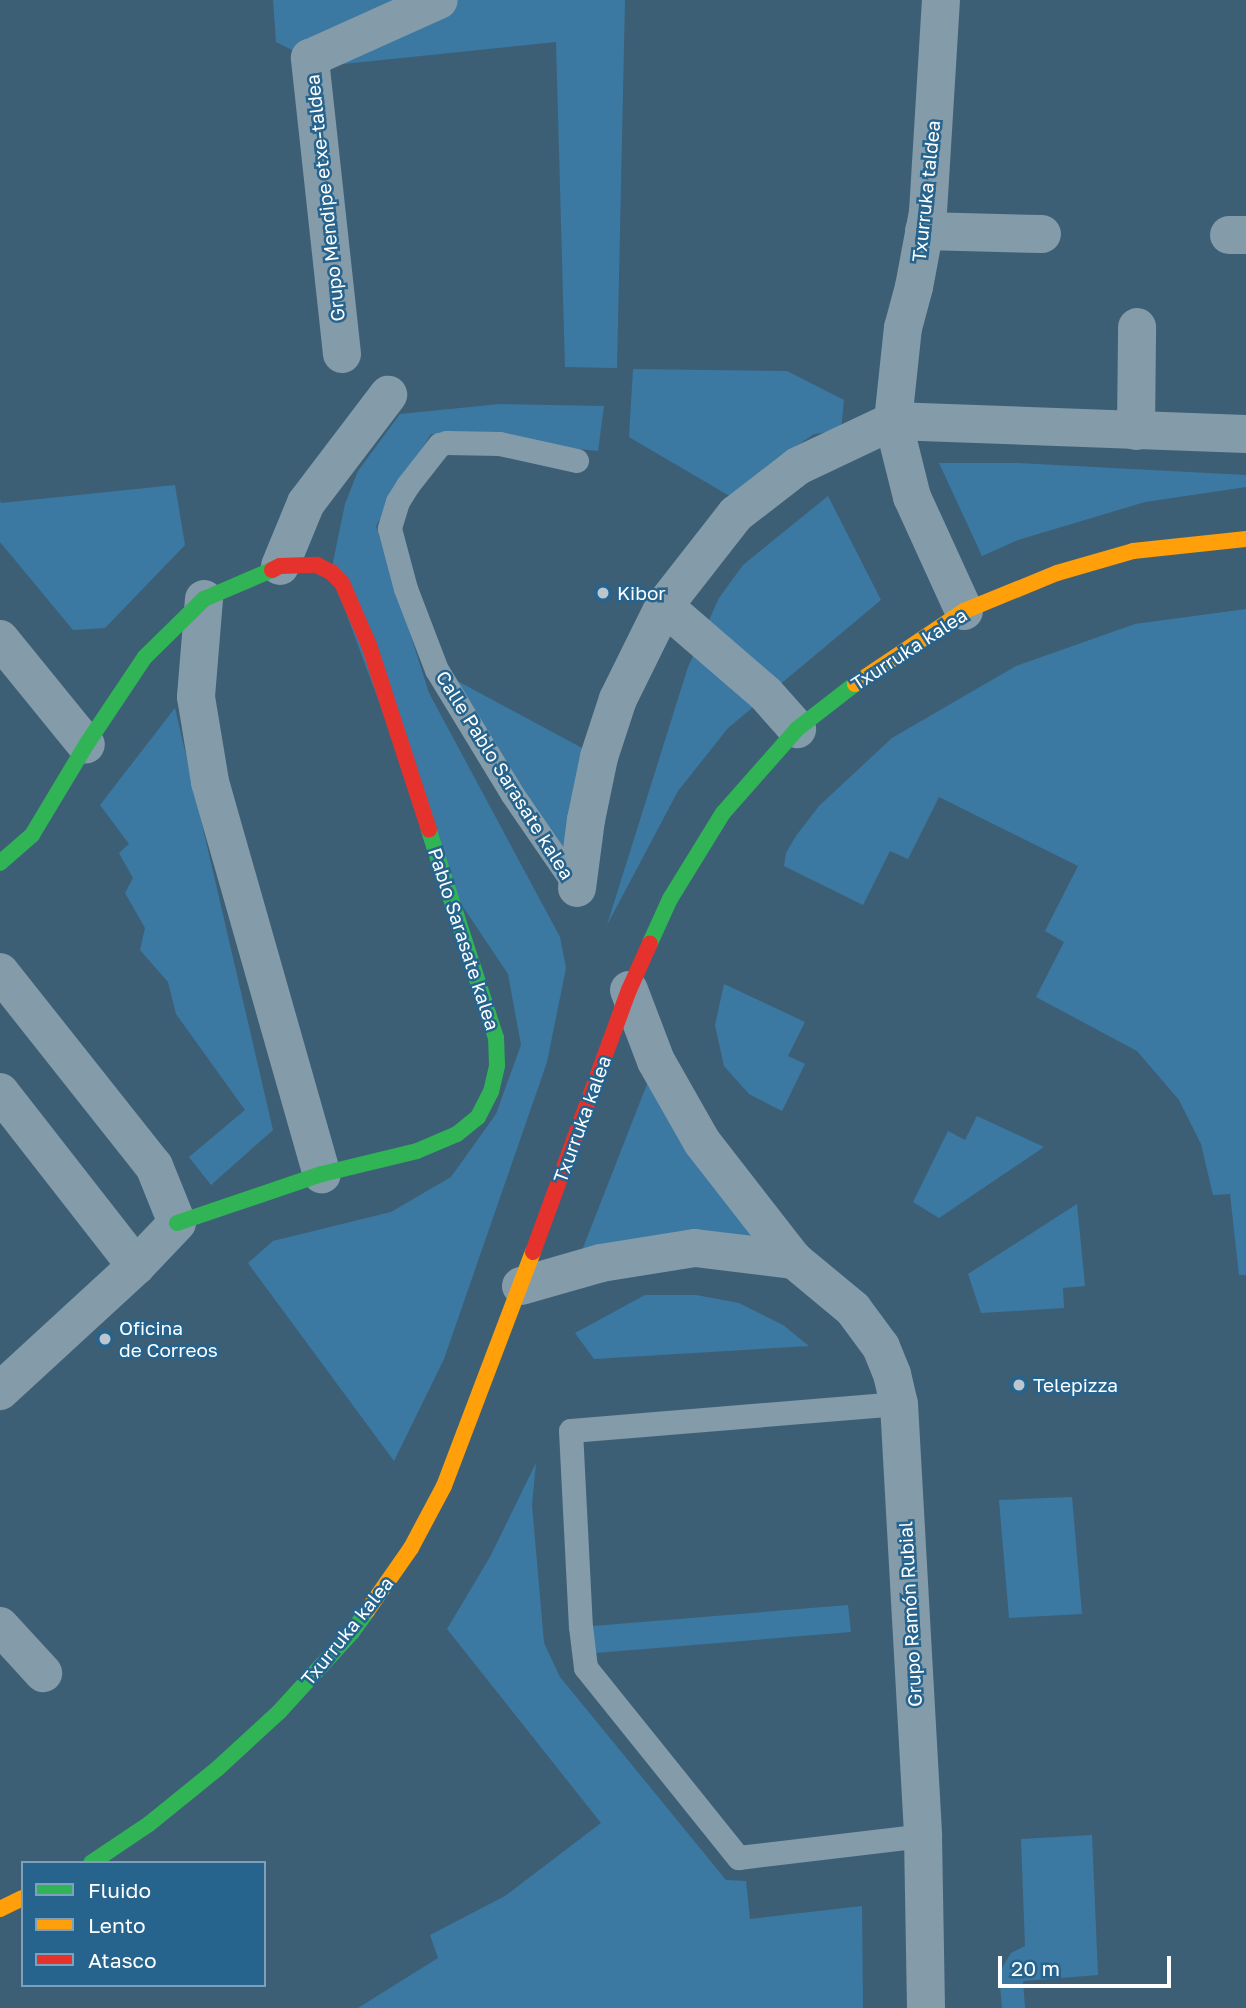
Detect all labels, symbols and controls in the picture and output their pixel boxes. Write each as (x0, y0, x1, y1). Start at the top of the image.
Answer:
street label: Grupo Mendipe etxe-taldea (301, 73, 349, 323)
street label: Txurruka taldea (907, 119, 945, 263)
place label: Kibor (617, 582, 666, 604)
marker: Kibor (595, 585, 611, 601)
street label: Txurruka kalea (847, 603, 971, 695)
street label: Calle Pablo Sarasate kalea (431, 666, 579, 884)
street label: Pablo Sarasate kalea (424, 845, 504, 1033)
street label: Txurruka kalea (548, 1052, 616, 1186)
place label: Oficina de Correos (119, 1317, 218, 1361)
marker: Oficina de Correos (97, 1331, 113, 1347)
place label: Telepizza (1033, 1374, 1118, 1396)
marker: Telepizza (1011, 1377, 1027, 1393)
street label: Grupo Ramón Rubial (894, 1521, 926, 1707)
street label: Txurruka kalea (296, 1572, 398, 1690)
legend (21, 1861, 266, 1987)
text: Fluido (88, 1877, 151, 1903)
text: Lento (88, 1912, 146, 1938)
scale bar (1001, 1941, 1174, 1985)
text: Atasco (88, 1947, 157, 1973)
text: 20 m (1011, 1955, 1060, 1981)

